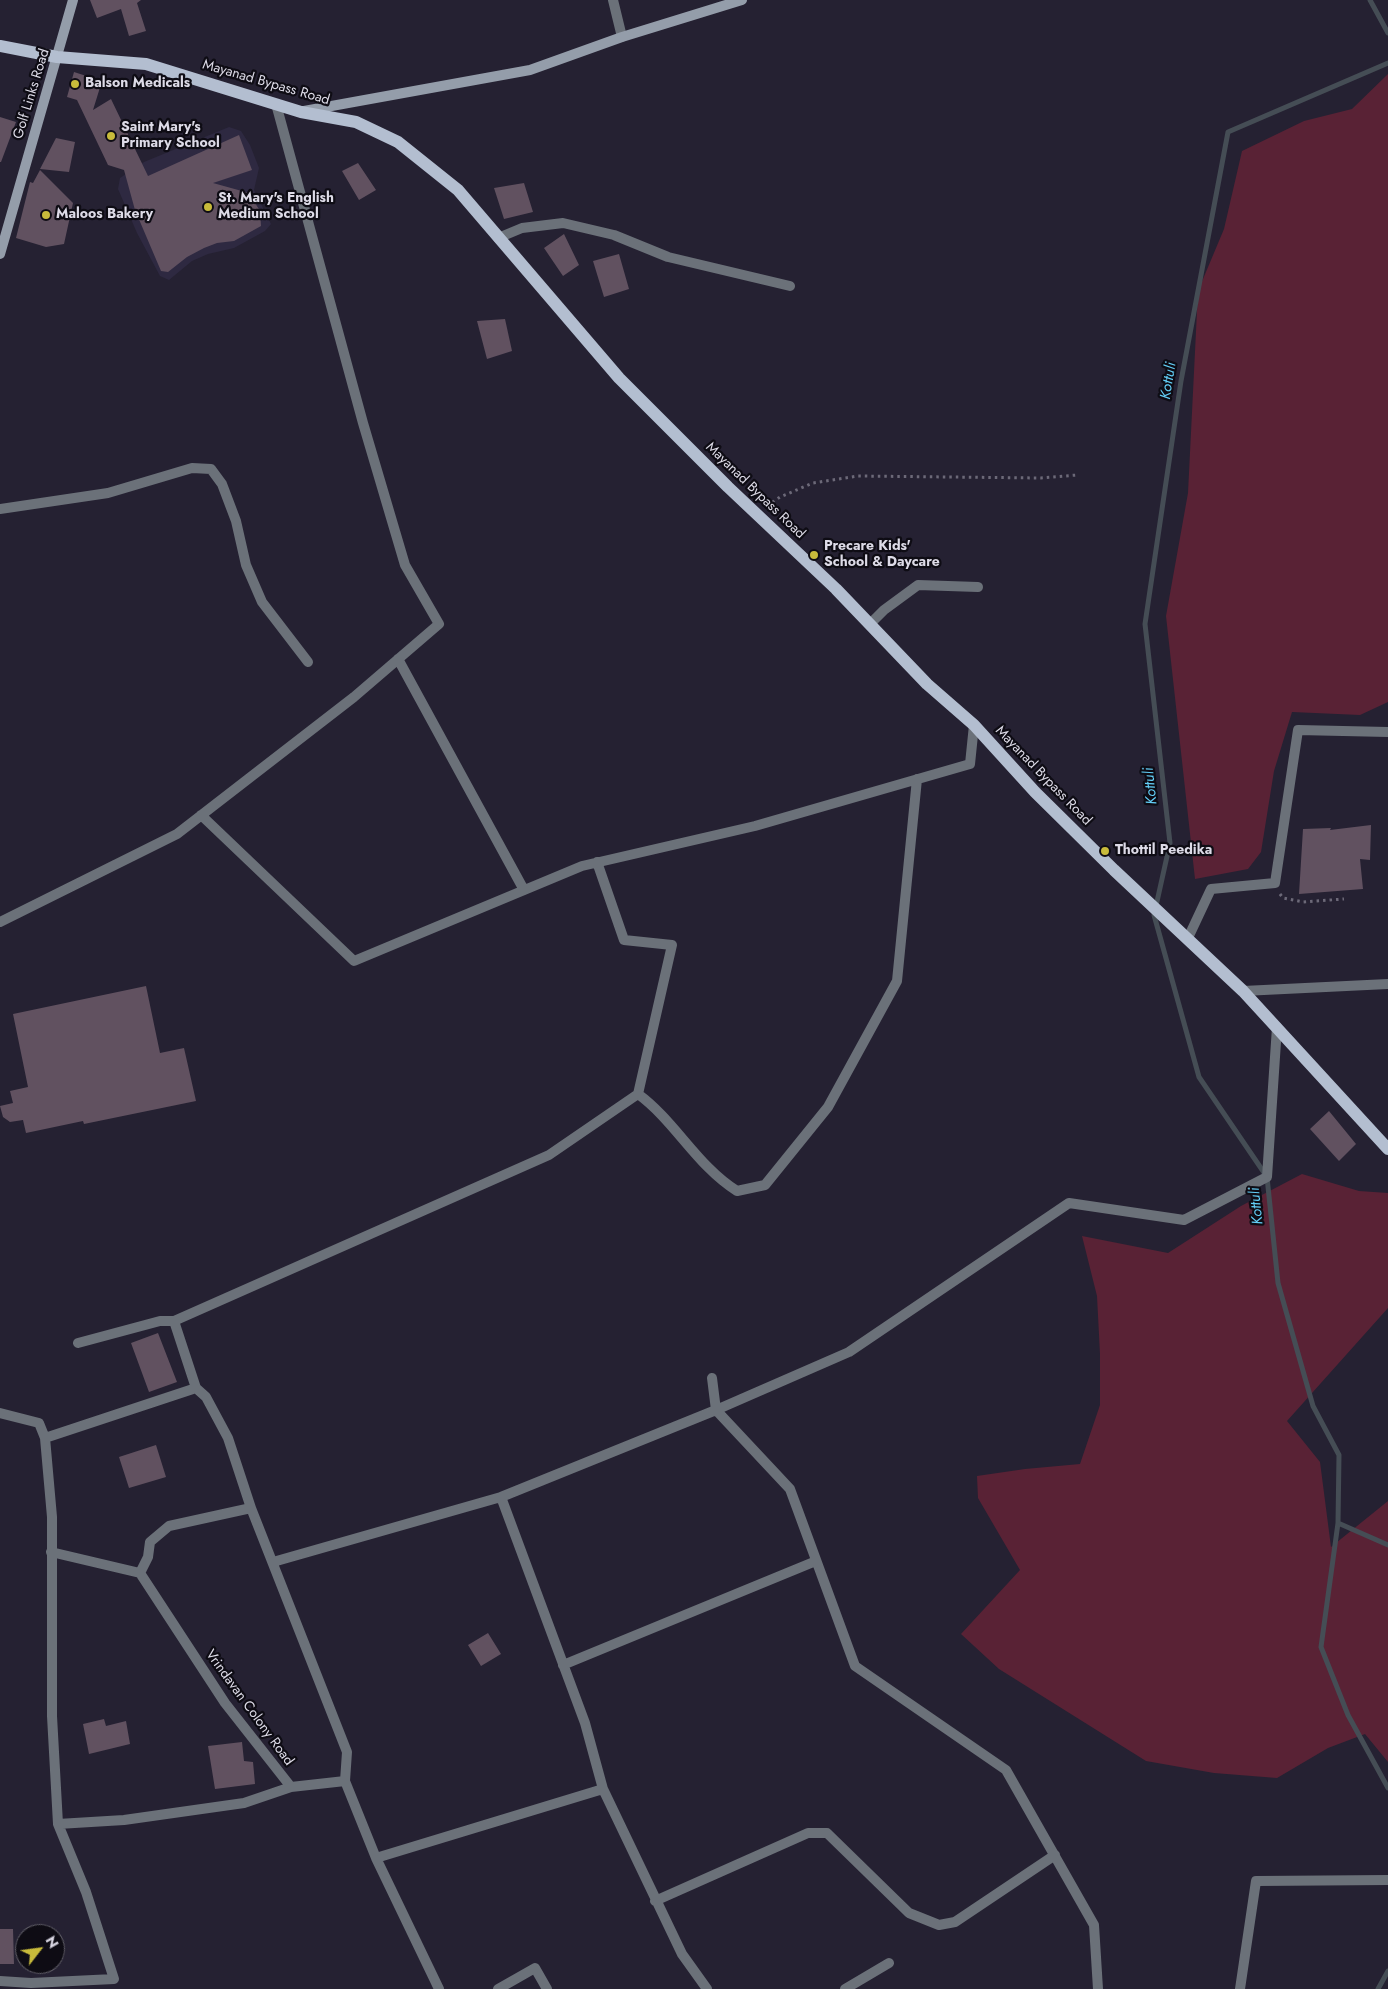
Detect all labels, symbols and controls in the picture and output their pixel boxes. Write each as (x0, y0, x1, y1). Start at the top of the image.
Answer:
street label: Golf Links Road (10, 47, 54, 141)
street label: Mayanad Bypass Road (200, 57, 332, 109)
place label: Balson Medicals (85, 76, 190, 92)
marker: Balson Medicals (69, 78, 81, 90)
place label: Saint Mary's Primary School (121, 120, 220, 152)
marker: Saint Mary's Primary School (105, 130, 117, 142)
place label: St. Mary's English Medium School (218, 191, 334, 223)
marker: St. Mary's English Medium School (202, 201, 214, 213)
place label: Maloos Bakery (56, 207, 153, 223)
marker: Maloos Bakery (40, 209, 52, 221)
water label: Kottuli (1157, 361, 1181, 401)
street label: Mayanad Bypass Road (702, 439, 808, 543)
place label: Precare Kids' School & Daycare (824, 539, 940, 572)
marker: Precare Kids' School & Daycare (808, 549, 820, 561)
street label: Mayanad Bypass Road (991, 723, 1095, 829)
water label: Kottuli (1140, 766, 1162, 806)
place label: Thottil Peedika (1115, 843, 1212, 859)
marker: Thottil Peedika (1099, 845, 1111, 857)
water label: Kottuli (1246, 1186, 1268, 1226)
street label: Vrindavan Colony Road (201, 1647, 297, 1769)
north arrow (15, 1924, 65, 1974)
text: N (41, 1932, 64, 1952)

